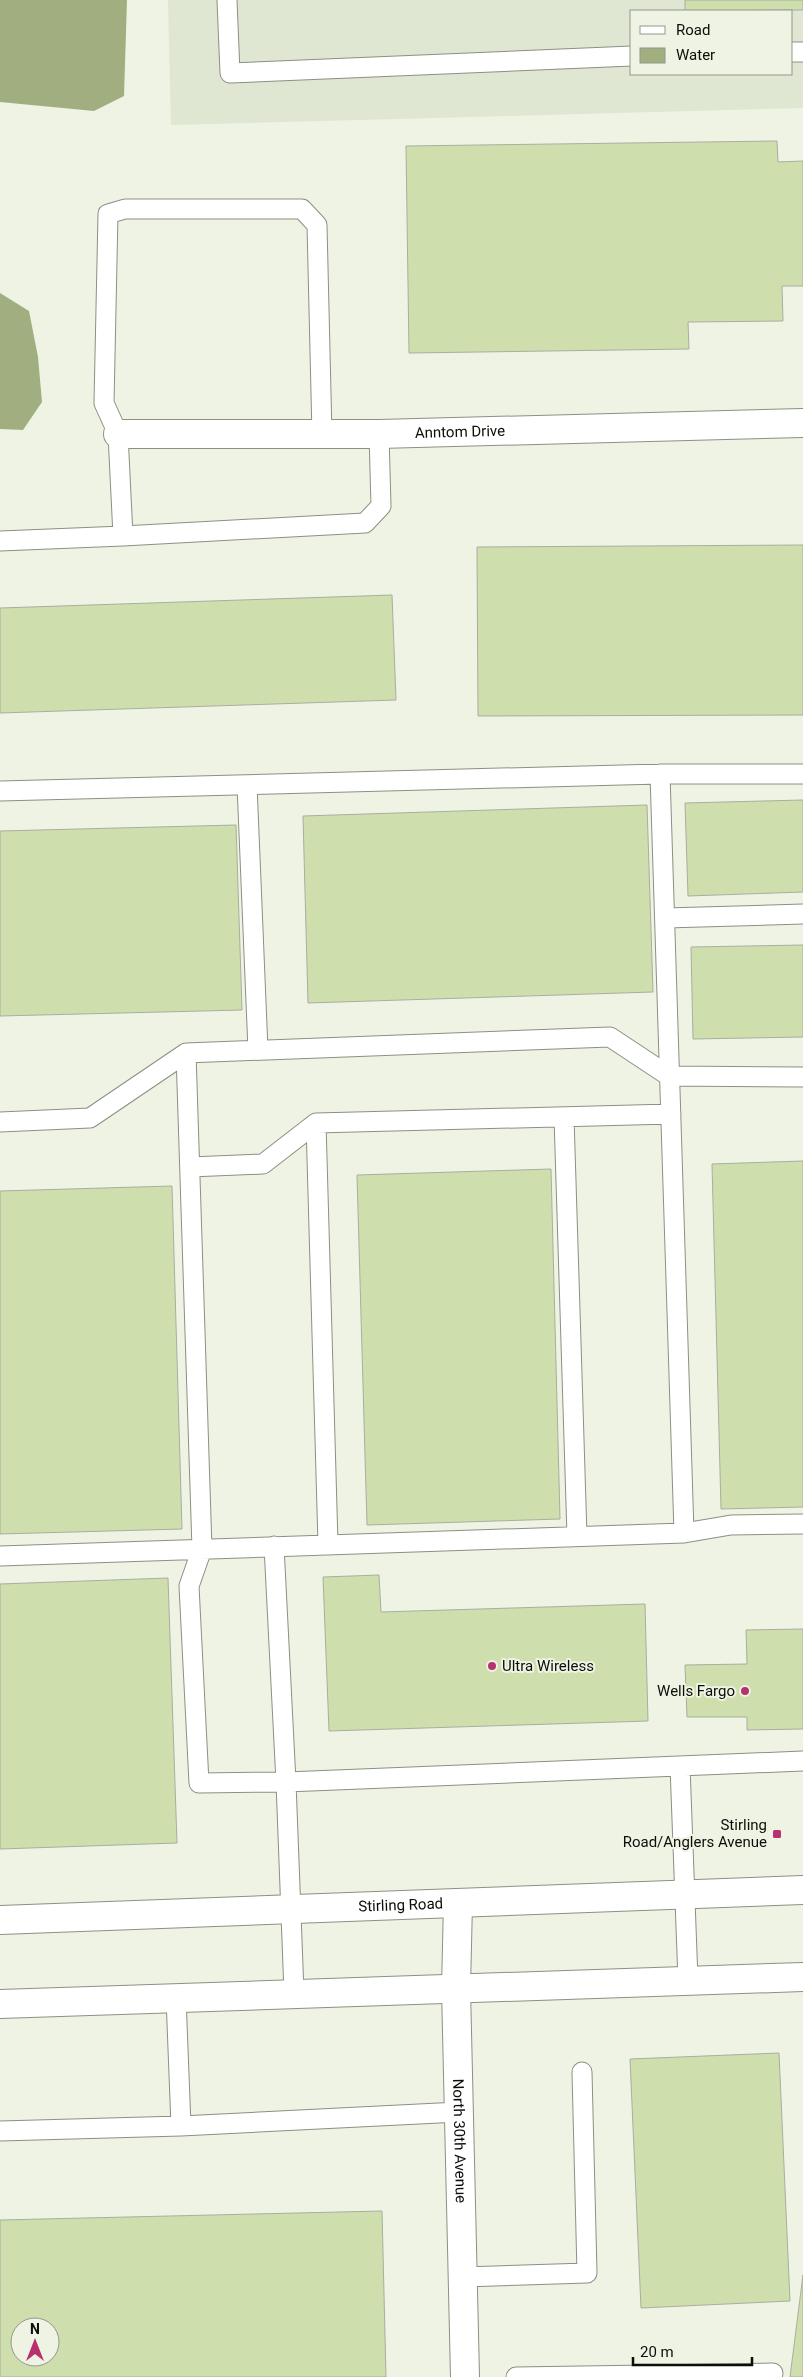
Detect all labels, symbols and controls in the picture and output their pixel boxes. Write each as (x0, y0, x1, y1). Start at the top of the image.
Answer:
legend (630, 10, 793, 75)
text: Road (676, 21, 710, 39)
text: Water (676, 46, 715, 64)
street label: Anntom Drive (415, 422, 505, 442)
place label: Ultra Wireless (502, 1657, 594, 1675)
marker: Ultra Wireless (486, 1660, 498, 1672)
place label: Wells Fargo (657, 1682, 735, 1700)
marker: Wells Fargo (739, 1685, 751, 1697)
place label: Stirling Road/Anglers Avenue (623, 1816, 767, 1851)
marker: Stirling Road/Anglers Avenue (771, 1828, 783, 1840)
street label: Stirling Road (358, 1894, 443, 1916)
street label: North 30th Avenue (449, 2078, 470, 2203)
north arrow (10, 2317, 60, 2367)
text: N (30, 2321, 40, 2337)
scale bar (633, 2334, 752, 2366)
text: 20 m (640, 2343, 674, 2361)

